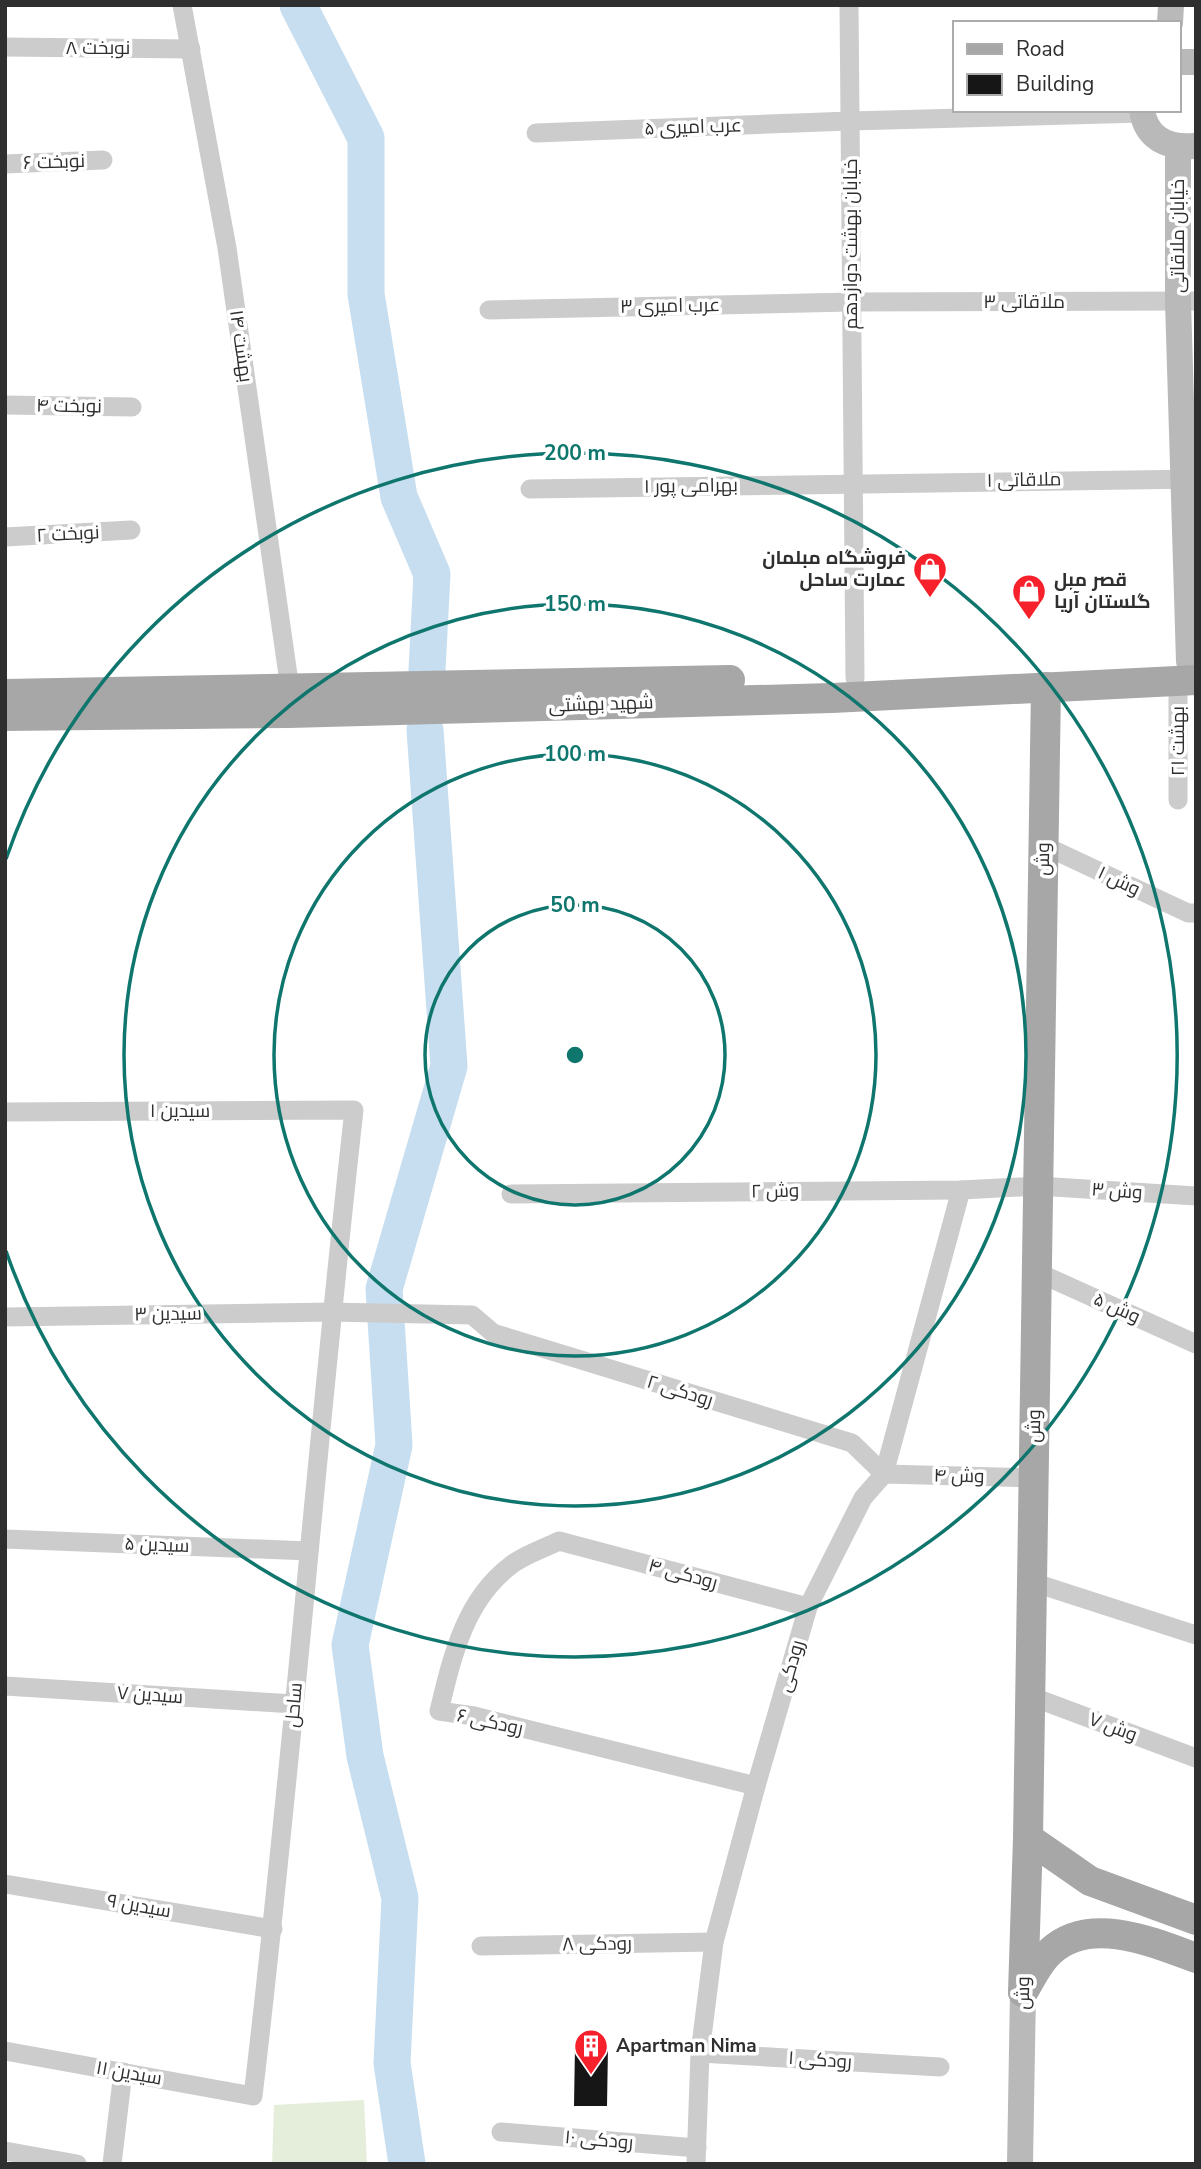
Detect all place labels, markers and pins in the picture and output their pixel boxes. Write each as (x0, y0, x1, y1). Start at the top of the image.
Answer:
place label: فروشگاه مبلمان عمارت ساحل (762, 545, 906, 593)
shop icon: فروشگاه مبلمان عمارت ساحل (911, 550, 949, 599)
place label: قصر مبل گلستان آریا (1054, 567, 1151, 615)
shop icon: قصر مبل گلستان آریا (1010, 572, 1048, 621)
centre of rings (563, 1043, 587, 1067)
building icon: Apartman Nima (572, 2027, 610, 2076)
place label: Apartman Nima (616, 2033, 757, 2059)

